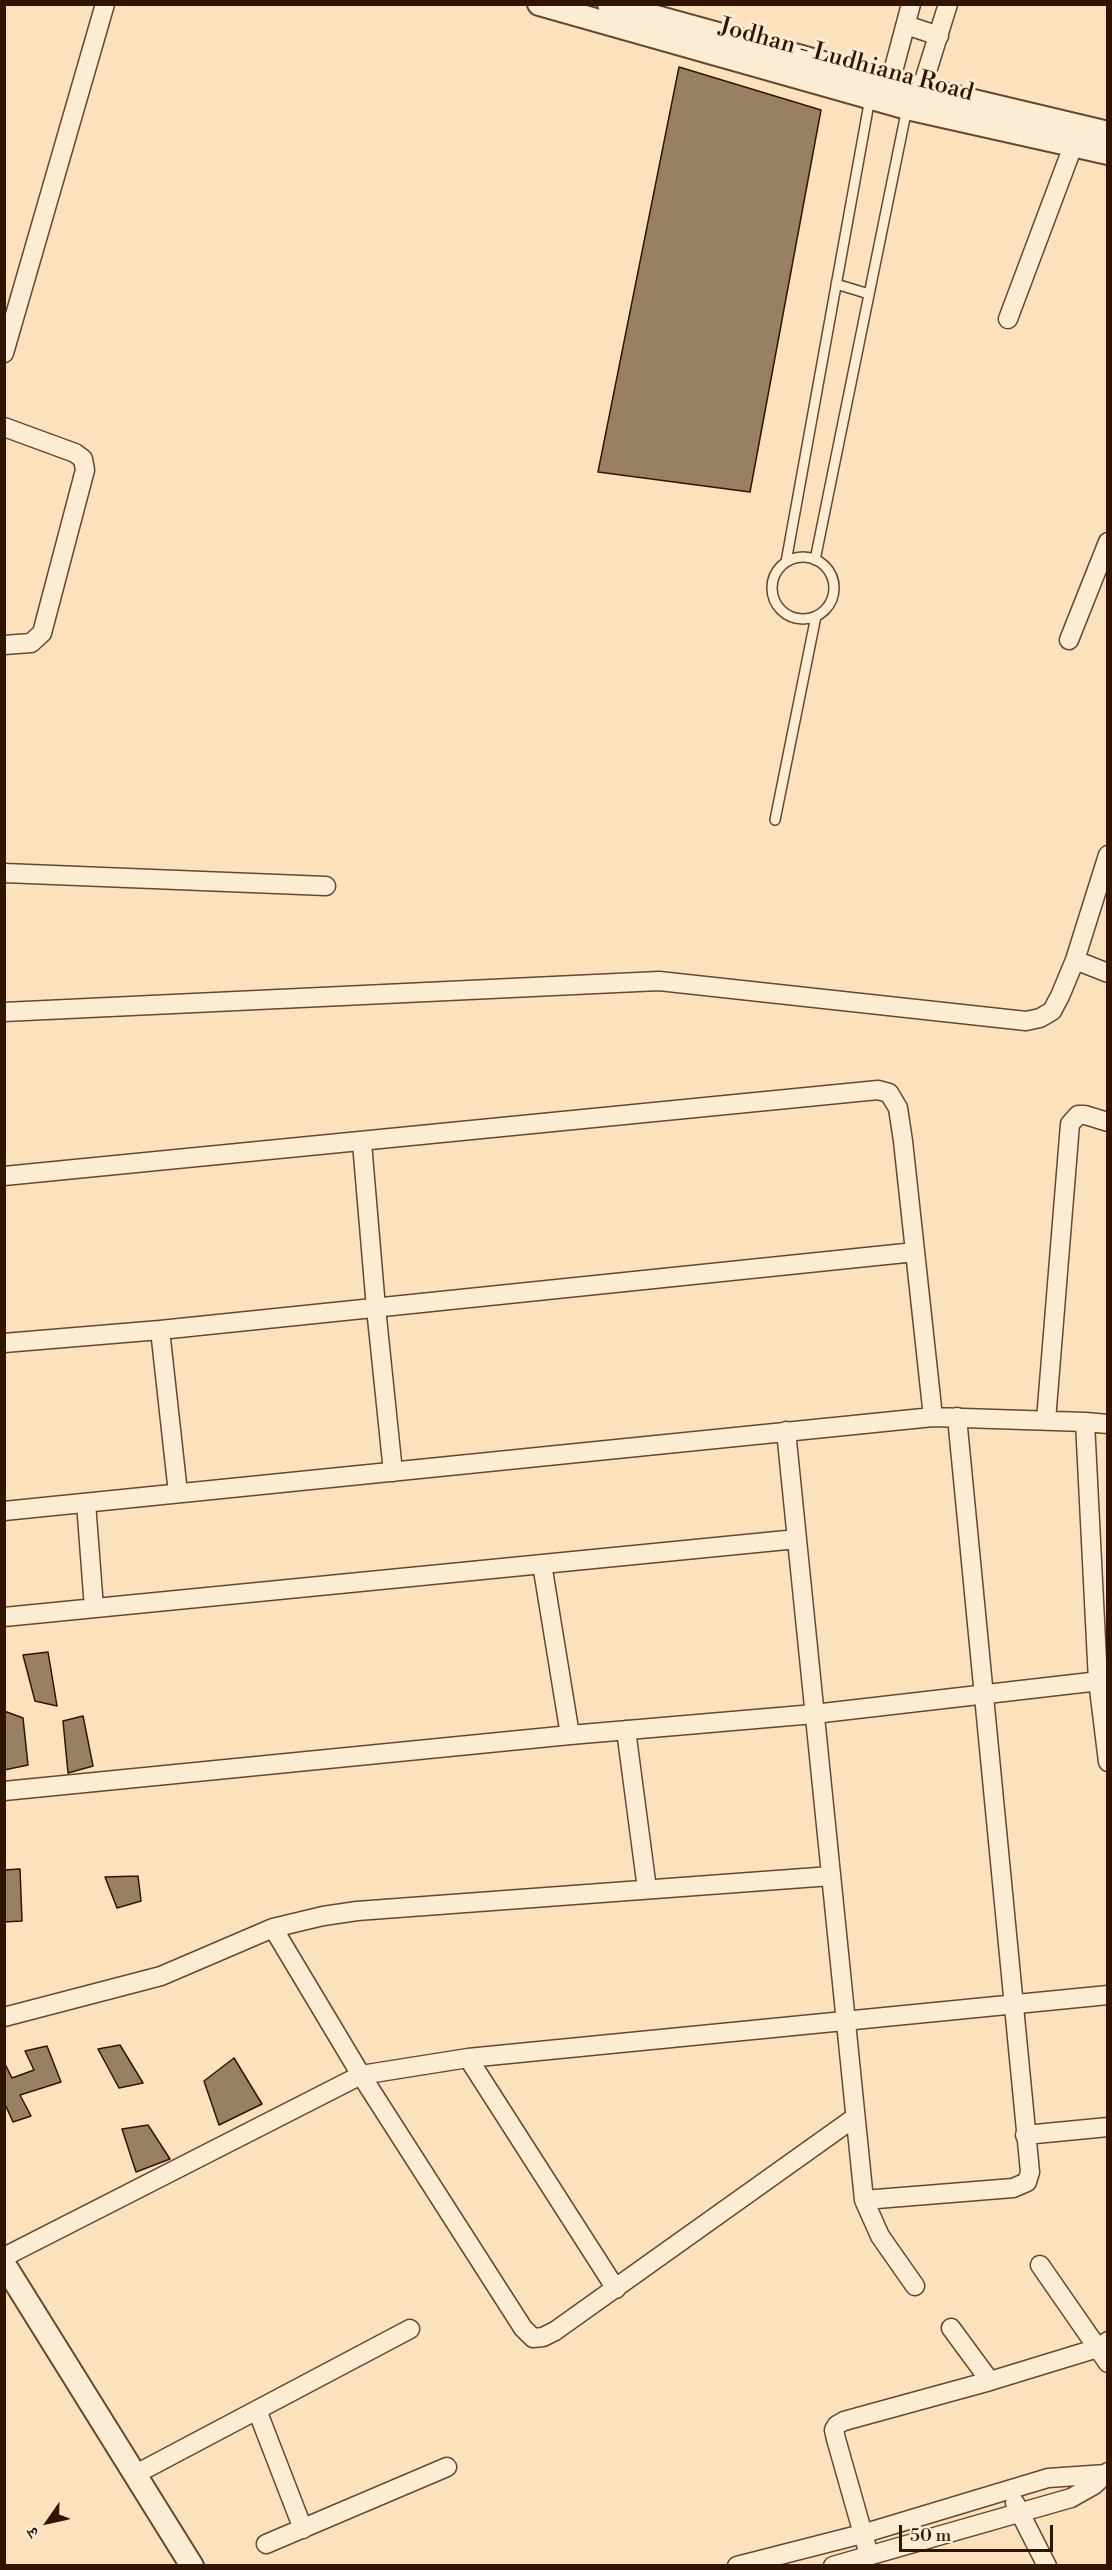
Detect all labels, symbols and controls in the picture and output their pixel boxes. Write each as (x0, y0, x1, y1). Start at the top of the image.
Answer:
street label: Jodhan - Ludhiana Road (716, 13, 976, 109)
north arrow (18, 2492, 78, 2552)
scale bar (902, 2513, 1056, 2551)
text: उ (23, 2523, 44, 2541)
text: 50 m (910, 2524, 951, 2547)

